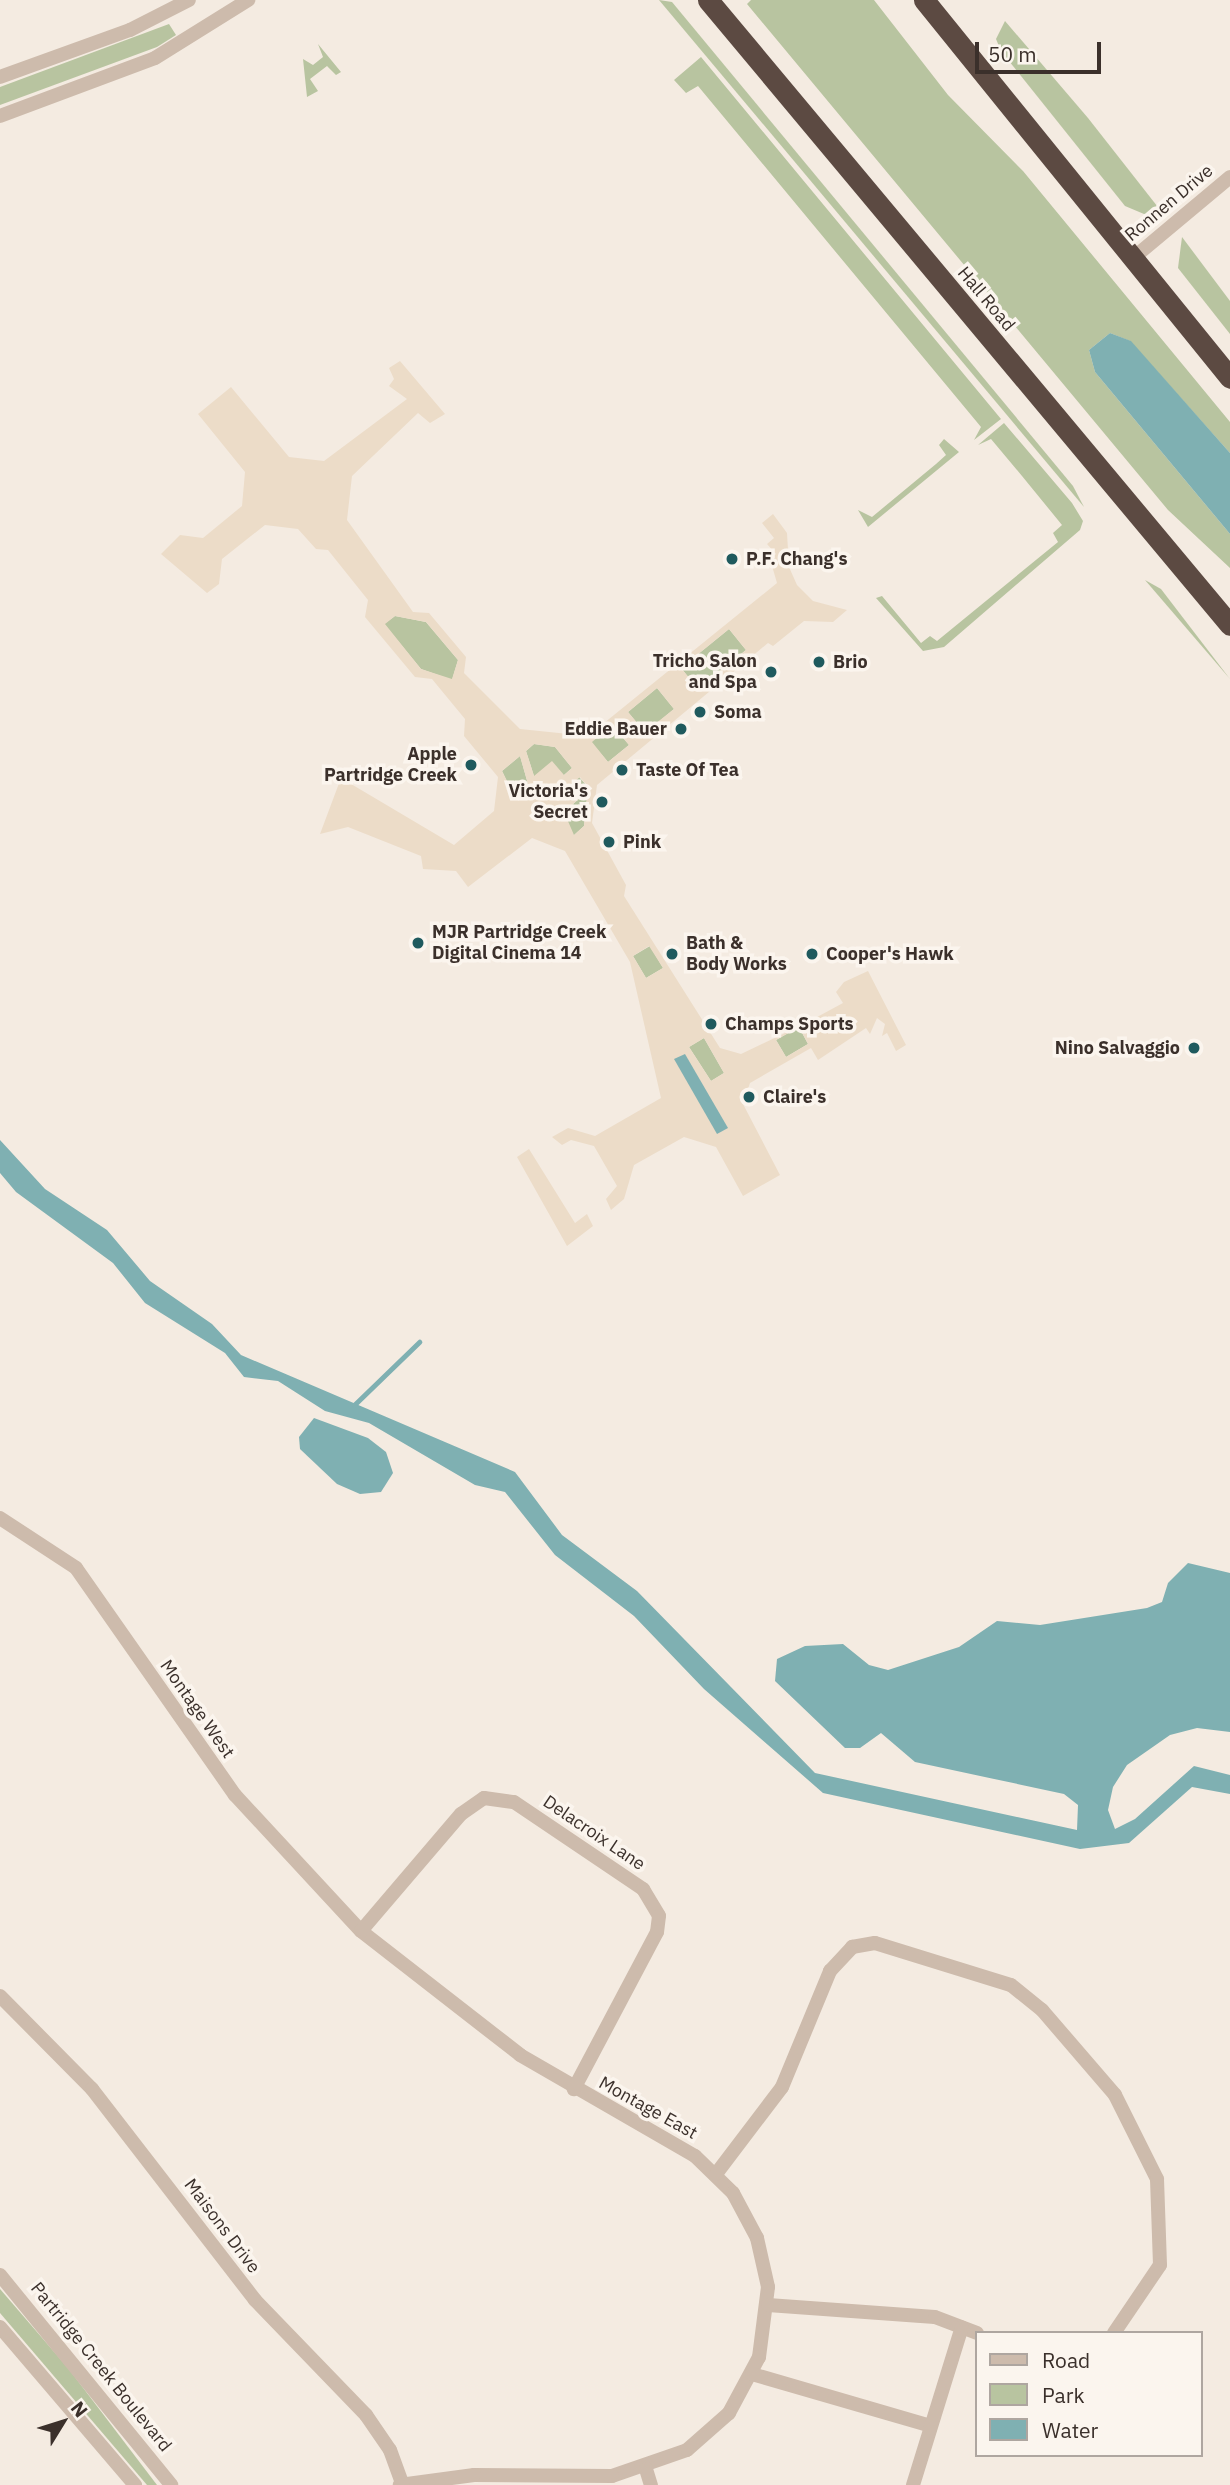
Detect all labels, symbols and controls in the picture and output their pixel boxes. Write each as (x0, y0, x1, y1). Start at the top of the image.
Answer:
scale bar (978, 28, 1104, 72)
text: 50 m (988, 40, 1037, 68)
street label: Ronnen Drive (1121, 160, 1217, 246)
street label: Hall Road (953, 262, 1019, 336)
place label: P.F. Chang's (746, 548, 847, 570)
marker: P.F. Chang's (724, 551, 740, 567)
place label: Tricho Salon and Spa (653, 651, 757, 694)
place label: Brio (833, 651, 868, 673)
marker: Brio (811, 654, 827, 670)
marker: Tricho Salon and Spa (763, 664, 779, 680)
place label: Soma (714, 701, 762, 723)
marker: Soma (692, 704, 708, 720)
place label: Eddie Bauer (564, 718, 667, 740)
marker: Eddie Bauer (673, 721, 689, 737)
place label: Apple Partridge Creek (324, 744, 457, 786)
marker: Apple Partridge Creek (463, 757, 479, 773)
place label: Taste Of Tea (636, 759, 739, 781)
marker: Taste Of Tea (614, 762, 630, 778)
place label: Victoria's Secret (509, 781, 588, 824)
marker: Victoria's Secret (594, 794, 610, 810)
place label: Pink (623, 831, 661, 853)
marker: Pink (601, 834, 617, 850)
place label: MJR Partridge Creek Digital Cinema 14 (432, 922, 606, 964)
place label: Bath & Body Works (686, 933, 787, 976)
marker: MJR Partridge Creek Digital Cinema 14 (410, 935, 426, 951)
place label: Cooper's Hawk (826, 943, 954, 965)
marker: Bath & Body Works (664, 946, 680, 962)
marker: Cooper's Hawk (804, 946, 820, 962)
place label: Champs Sports (725, 1013, 854, 1035)
marker: Champs Sports (703, 1016, 719, 1032)
place label: Nino Salvaggio (1055, 1037, 1180, 1059)
marker: Nino Salvaggio (1186, 1040, 1202, 1056)
place label: Claire's (763, 1086, 826, 1108)
marker: Claire's (741, 1089, 757, 1105)
street label: Montage West (155, 1656, 239, 1762)
street label: Delacroix Lane (539, 1791, 649, 1875)
street label: Montage East (595, 2072, 701, 2144)
street label: Maisons Drive (179, 2175, 265, 2277)
street label: Partridge Creek Boulevard (26, 2278, 176, 2456)
legend (974, 2331, 1202, 2457)
text: Road (1042, 2346, 1090, 2374)
text: Park (1042, 2381, 1085, 2409)
north arrow (28, 2387, 98, 2457)
text: N (66, 2396, 93, 2422)
text: Water (1042, 2416, 1098, 2444)

